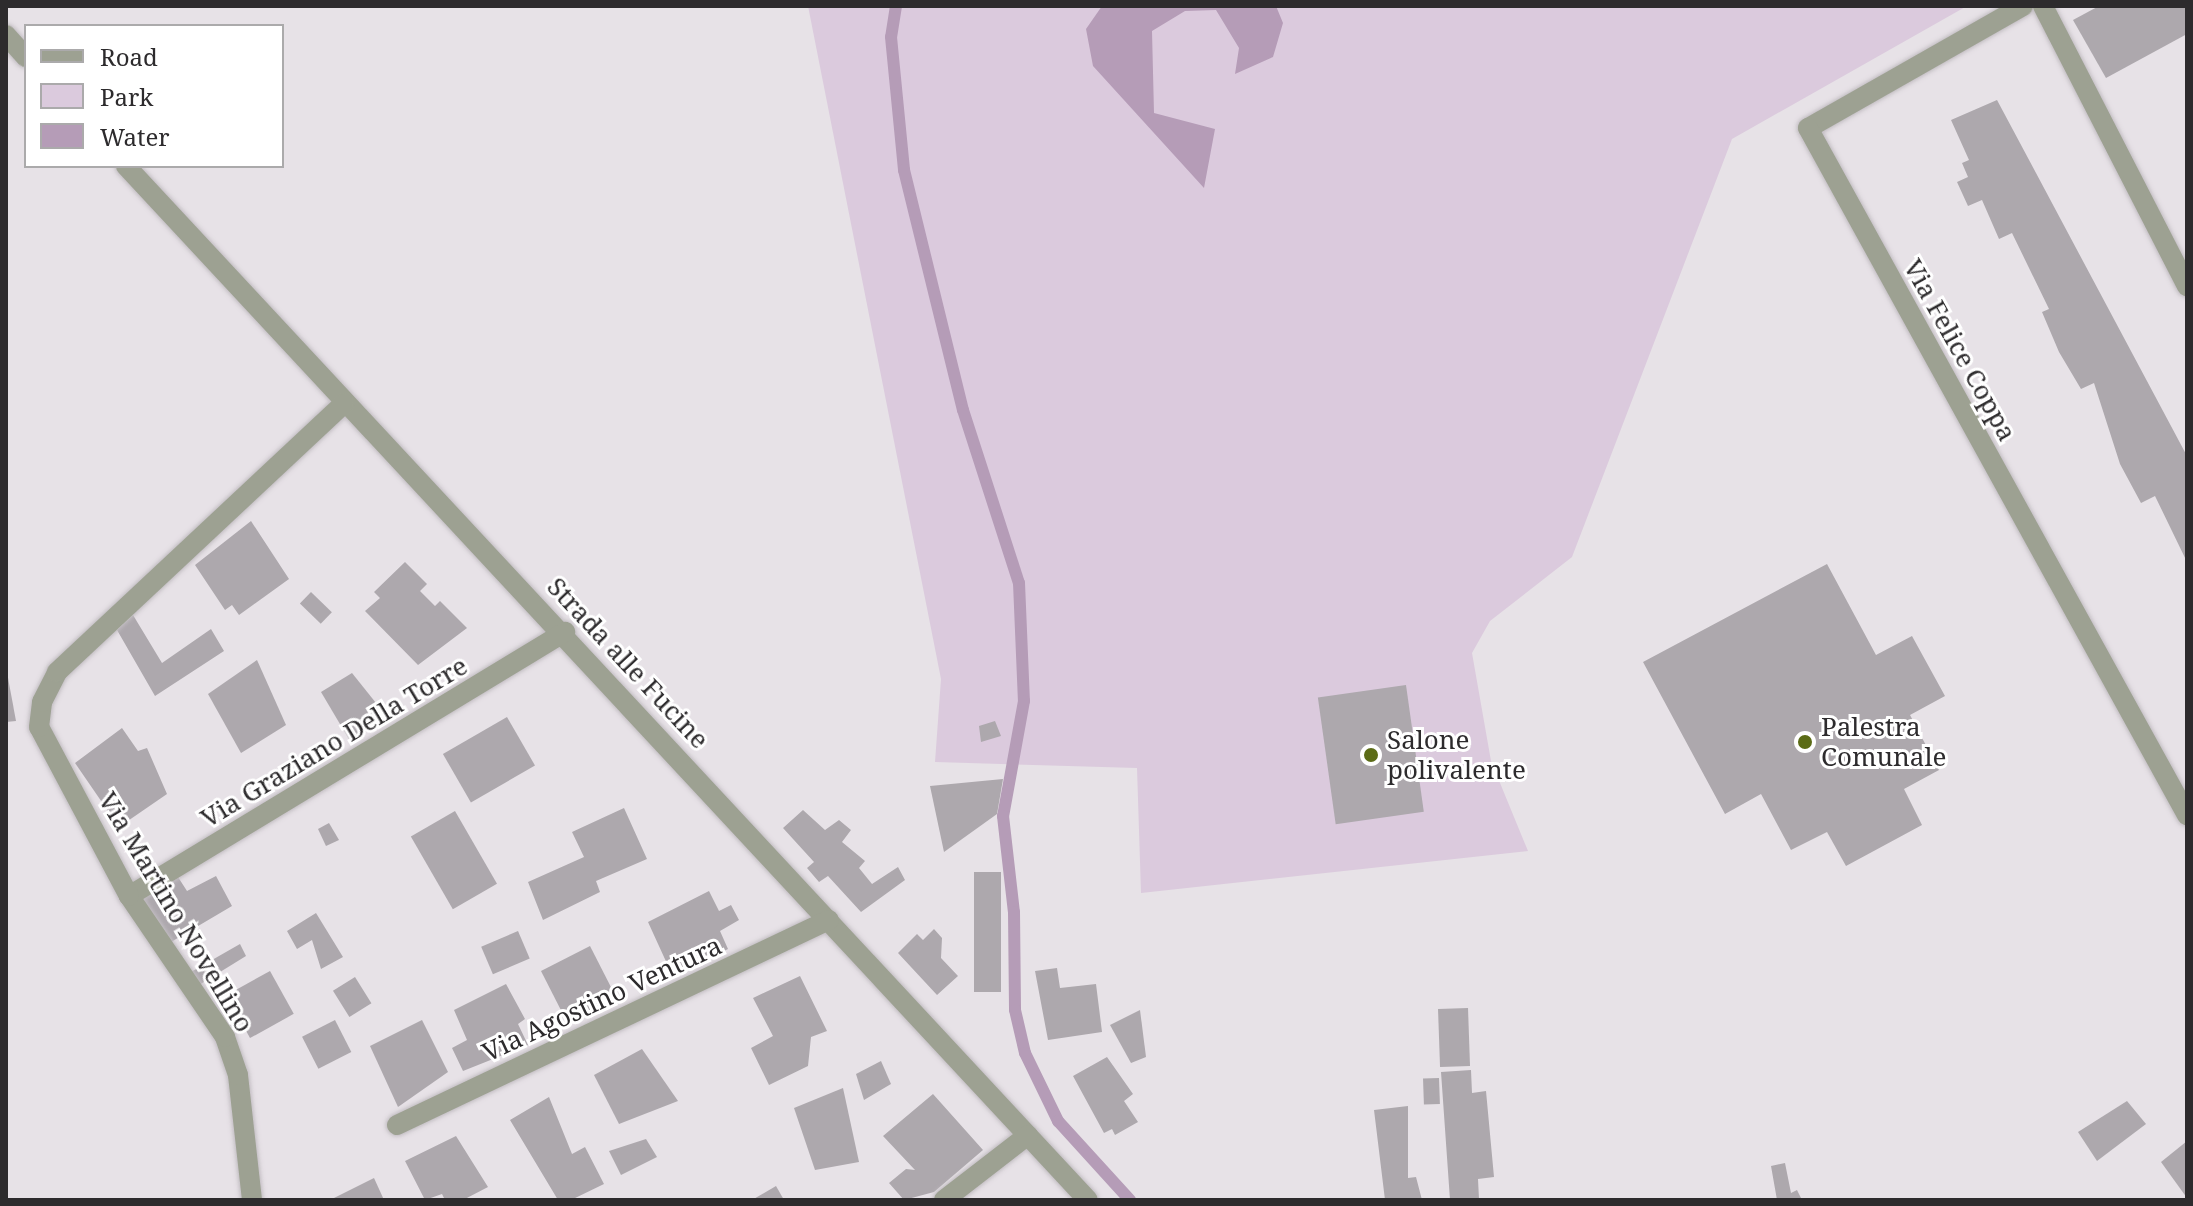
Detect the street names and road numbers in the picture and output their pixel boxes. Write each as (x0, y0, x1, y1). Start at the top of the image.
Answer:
street label: Via Felice Coppa (1897, 254, 2023, 446)
street label: Strada alle Fucine (541, 571, 715, 755)
street label: Via Graziano Della Torre (195, 650, 473, 834)
street label: Via Martino Novellino (92, 786, 260, 1038)
street label: Via Agostino Ventura (477, 930, 727, 1068)

